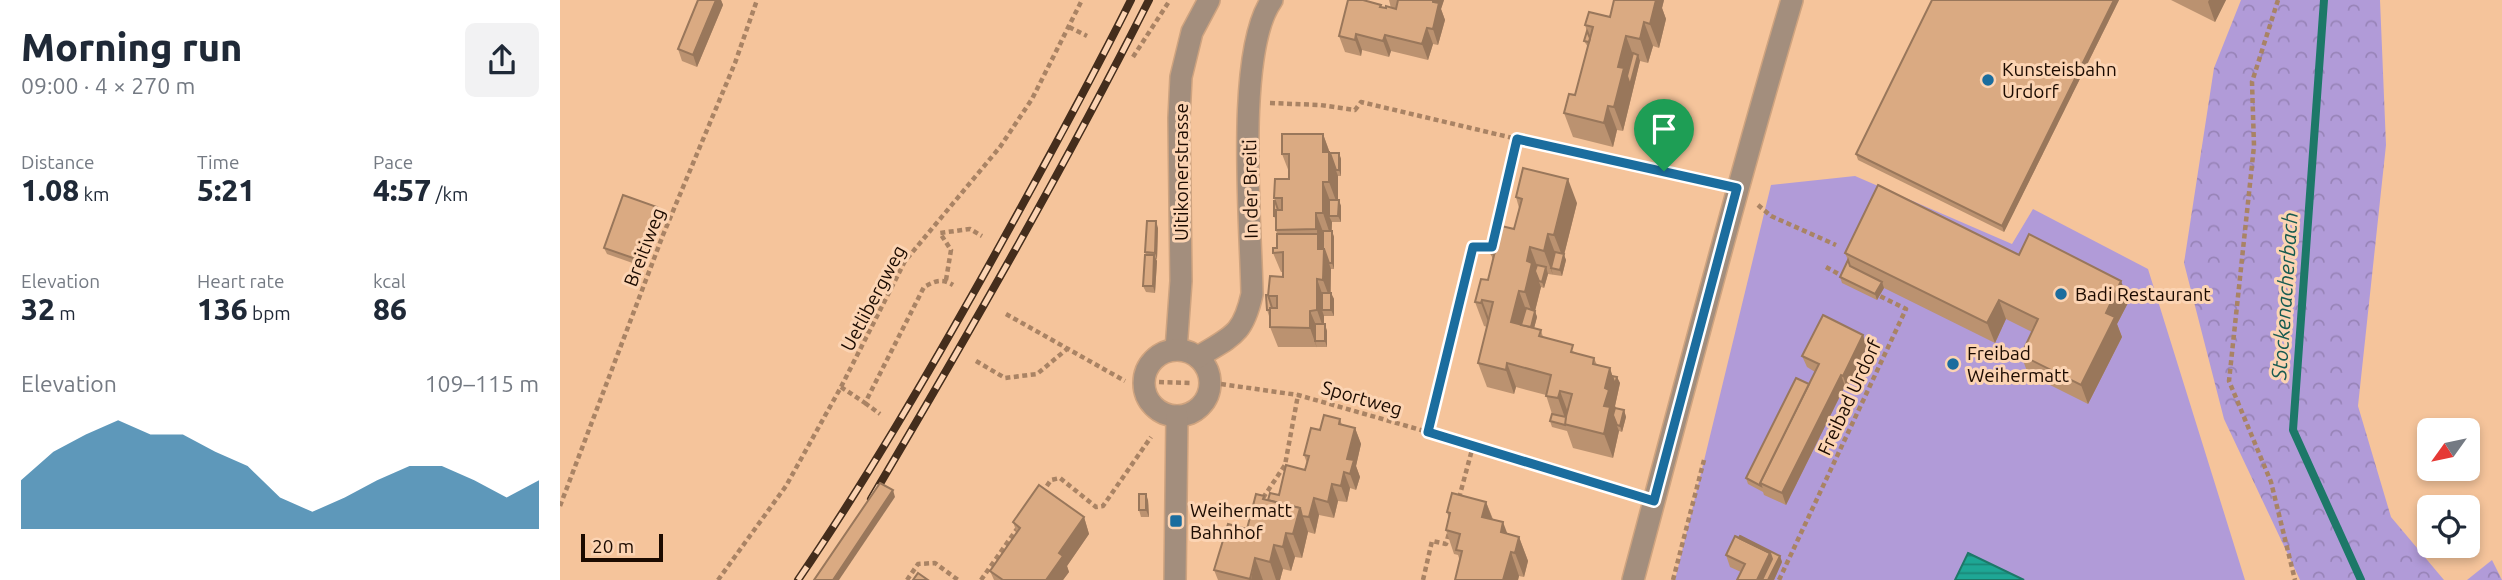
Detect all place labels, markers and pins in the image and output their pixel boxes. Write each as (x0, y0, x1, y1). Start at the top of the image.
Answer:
place label: Kunsteisbahn Urdorf (2002, 58, 2117, 102)
marker: Kunsteisbahn Urdorf (1980, 72, 1996, 88)
pin (1634, 99, 1694, 171)
place label: Badi Restaurant (2075, 283, 2211, 305)
marker: Badi Restaurant (2053, 286, 2069, 302)
place label: Freibad Weihermatt (1967, 342, 2070, 386)
marker: Freibad Weihermatt (1945, 356, 1961, 372)
place label: Weihermatt Bahnhof (1190, 499, 1293, 543)
marker: Weihermatt Bahnhof (1168, 513, 1184, 529)

